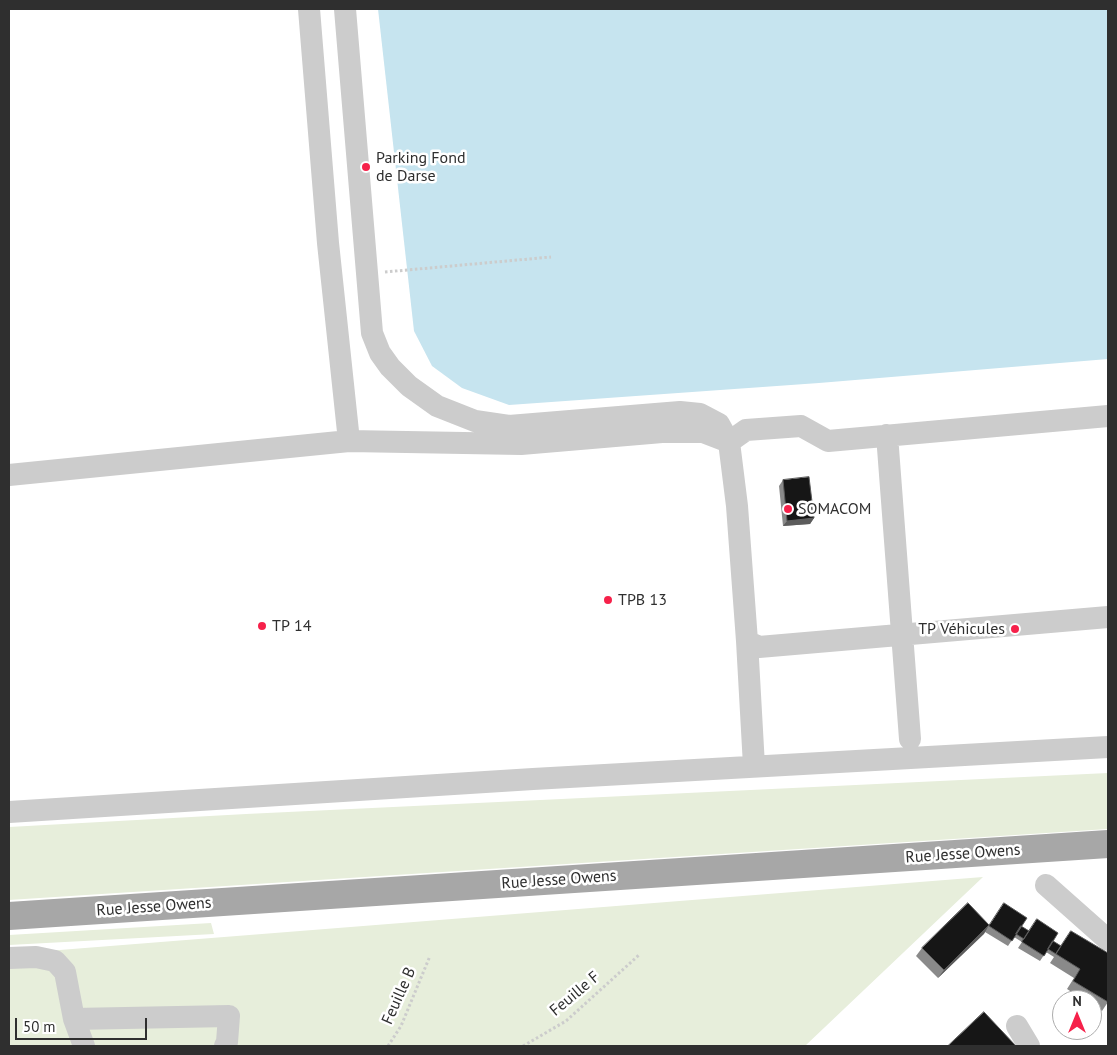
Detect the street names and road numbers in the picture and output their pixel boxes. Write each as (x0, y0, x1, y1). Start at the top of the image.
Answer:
street label: Rue Jesse Owens (905, 840, 1021, 868)
street label: Rue Jesse Owens (501, 866, 617, 894)
street label: Rue Jesse Owens (96, 893, 212, 921)
street label: Feuille B (378, 965, 420, 1027)
street label: Feuille F (546, 968, 604, 1020)

